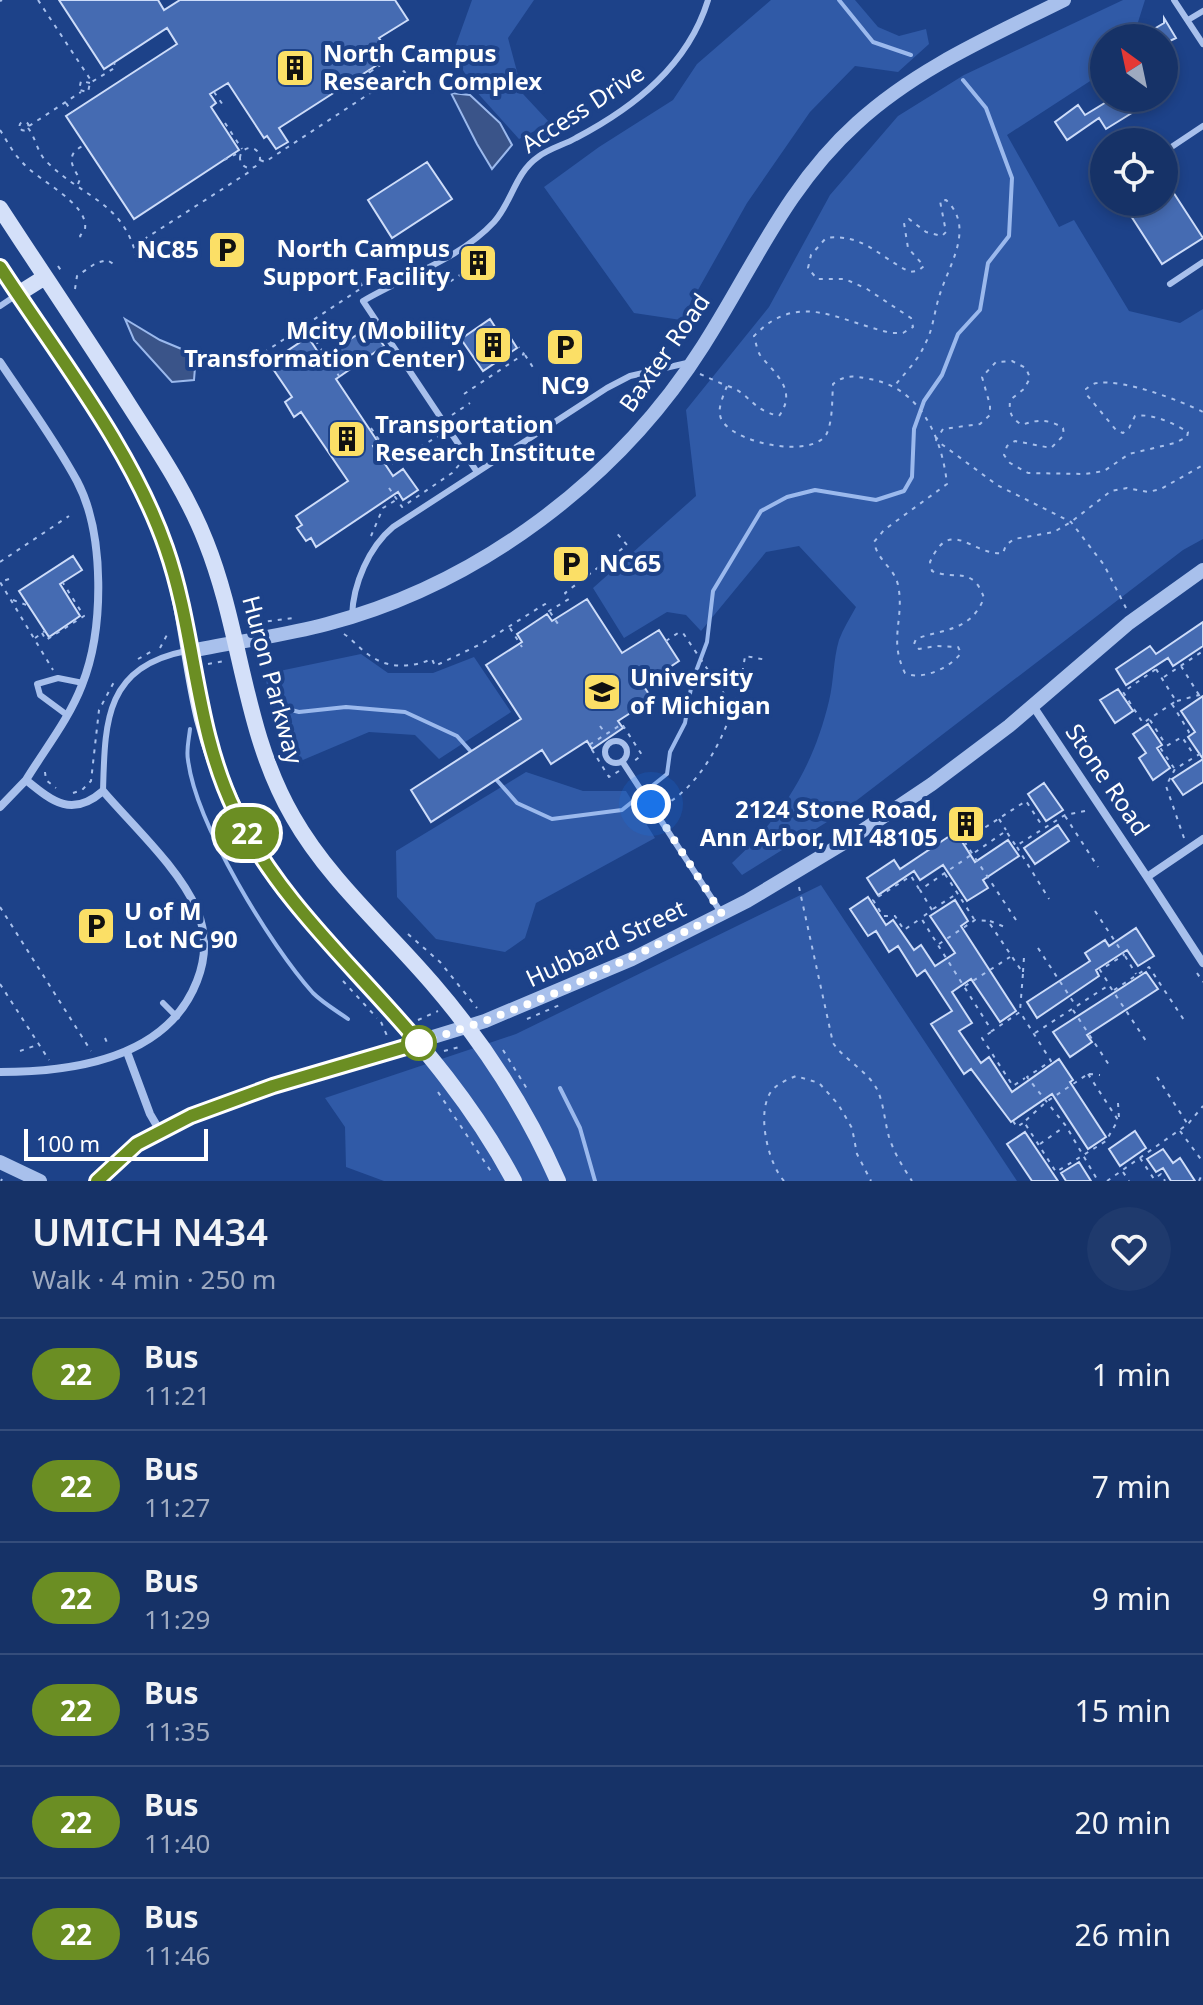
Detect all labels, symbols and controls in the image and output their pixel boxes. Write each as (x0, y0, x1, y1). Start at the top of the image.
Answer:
north arrow (1090, 24, 1178, 112)
map controls (1090, 24, 1178, 216)
place label: North Campus Research Complex (323, 36, 542, 97)
building icon: North Campus Research Complex (274, 47, 316, 89)
street label: Access Drive (514, 56, 650, 160)
button: locate (1090, 128, 1178, 216)
parking icon: NC85 (206, 229, 248, 271)
place label: North Campus Support Facility (263, 231, 450, 292)
place label: NC85 (137, 232, 199, 265)
building icon: North Campus Support Facility (457, 242, 499, 284)
street label: Baxter Road (611, 286, 717, 418)
place label: Mcity (Mobility Transformation Center) (184, 313, 465, 374)
building icon: Mcity (Mobility Transformation Center) (472, 324, 514, 366)
parking icon: NC9 (544, 326, 586, 368)
place label: NC9 (541, 368, 589, 401)
place label: Transportation Research Institute (375, 407, 596, 468)
building icon: Transportation Research Institute (326, 418, 368, 460)
parking icon: NC65 (550, 543, 592, 585)
place label: NC65 (599, 546, 661, 579)
street label: Huron Parkway (235, 592, 312, 768)
place label: University of Michigan (630, 660, 771, 721)
school or university icon: University of Michigan (581, 671, 623, 713)
street label: Stone Road (1059, 717, 1158, 842)
your location (631, 784, 671, 824)
place label: 2124 Stone Road, Ann Arbor, MI 48105 (700, 792, 938, 853)
building icon: 2124 Stone Road, Ann Arbor, MI 48105 (945, 803, 987, 845)
line badge: 22 (211, 807, 283, 859)
text: 22 (231, 814, 263, 852)
street label: Hubbard Street (520, 891, 691, 994)
place label: U of M Lot NC 90 (124, 894, 238, 955)
parking icon: U of M Lot NC 90 (75, 905, 117, 947)
unlabelled marker (402, 1026, 436, 1060)
scale bar (24, 1125, 208, 1161)
text: 100 m (36, 1128, 100, 1158)
text: UMICH N434 (32, 1205, 268, 1257)
button: heart (1087, 1207, 1171, 1291)
text: Walk · 4 min · 250 m (32, 1261, 276, 1297)
text: Bus (144, 1336, 199, 1377)
text: 1 min (1092, 1354, 1171, 1395)
text: 22 (60, 1355, 92, 1393)
text: 11:21 (144, 1377, 210, 1413)
text: Bus (144, 1448, 199, 1489)
text: 7 min (1092, 1466, 1171, 1507)
text: 22 (60, 1467, 92, 1505)
text: 11:27 (144, 1489, 210, 1525)
text: Bus (144, 1560, 199, 1601)
text: 9 min (1092, 1578, 1171, 1619)
text: 22 (60, 1579, 92, 1617)
text: 11:29 (144, 1601, 210, 1637)
text: Bus (144, 1672, 199, 1713)
text: 15 min (1075, 1690, 1171, 1731)
text: 22 (60, 1691, 92, 1729)
text: 11:35 (144, 1713, 210, 1749)
text: Bus (144, 1784, 199, 1825)
text: 20 min (1075, 1802, 1171, 1843)
text: 22 (60, 1803, 92, 1841)
text: 11:40 (144, 1825, 210, 1861)
text: Bus (144, 1896, 199, 1937)
text: 26 min (1075, 1914, 1171, 1955)
text: 22 (60, 1915, 92, 1953)
text: 11:46 (144, 1937, 210, 1973)

